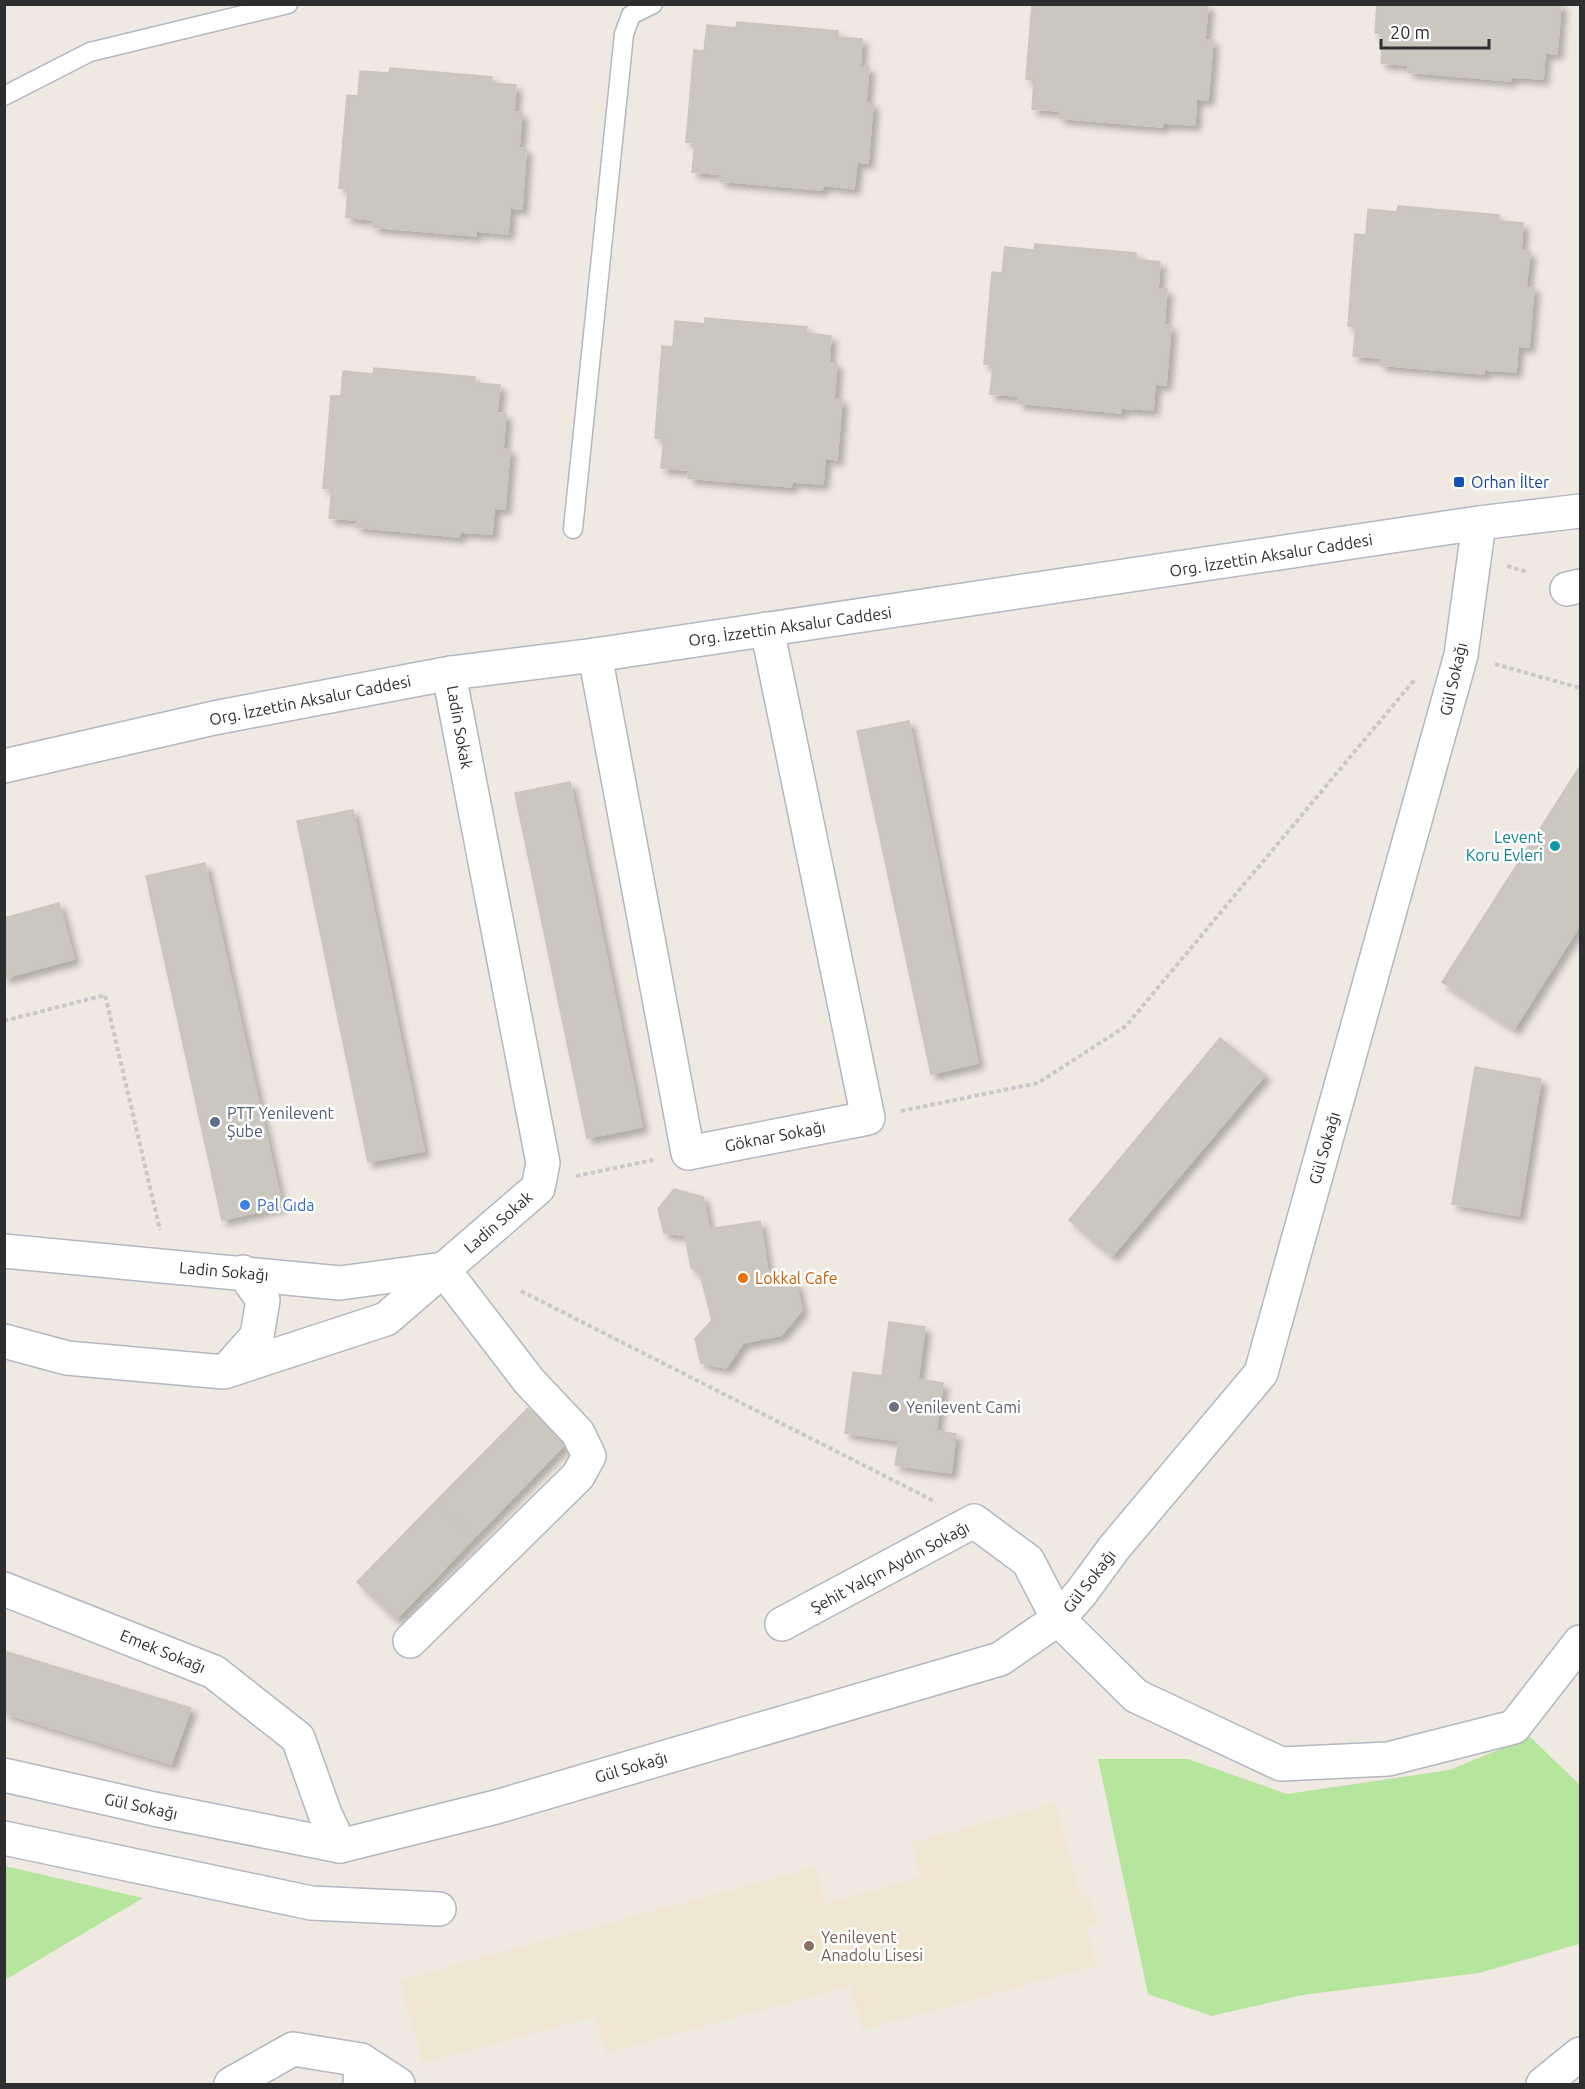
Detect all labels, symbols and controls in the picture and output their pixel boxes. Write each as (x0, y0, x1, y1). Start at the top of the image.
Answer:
scale bar (1381, 12, 1489, 50)
text: 20 m (1390, 22, 1430, 42)
place label: Orhan İlter (1471, 473, 1549, 491)
marker: Orhan İlter (1452, 475, 1466, 489)
street label: Org. İzzettin Aksalur Caddesi (1168, 530, 1374, 580)
street label: Org. İzzettin Aksalur Caddesi (687, 603, 893, 649)
street label: Gül Sokağı (1436, 641, 1470, 717)
street label: Org. İzzettin Aksalur Caddesi (208, 672, 412, 728)
street label: Ladin Sokak (444, 684, 476, 770)
place label: Levent Koru Evleri (1466, 828, 1544, 864)
marker: Levent Koru Evleri (1548, 839, 1562, 853)
place label: PTT Yenilevent Şube (227, 1104, 335, 1140)
street label: Gül Sokağı (1305, 1110, 1343, 1186)
marker: PTT Yenilevent Şube (208, 1115, 222, 1129)
street label: Göknar Sokağı (723, 1117, 827, 1155)
street label: Ladin Sokak (460, 1187, 536, 1257)
place label: Pal Gıda (257, 1196, 315, 1214)
marker: Pal Gıda (238, 1198, 252, 1212)
street label: Ladin Sokağı (179, 1258, 269, 1284)
place label: Lokkal Cafe (755, 1269, 838, 1287)
marker: Lokkal Cafe (736, 1271, 750, 1285)
place label: Yenilevent Cami (906, 1398, 1021, 1416)
marker: Yenilevent Cami (887, 1400, 901, 1414)
street label: Şehit Yalçın Aydın Sokağı (808, 1518, 972, 1616)
street label: Gül Sokağı (1059, 1546, 1119, 1616)
street label: Emek Sokağı (118, 1626, 208, 1676)
street label: Gül Sokağı (593, 1748, 669, 1786)
street label: Gül Sokağı (103, 1789, 179, 1823)
place label: Yenilevent Anadolu Lisesi (821, 1928, 923, 1964)
marker: Yenilevent Anadolu Lisesi (802, 1939, 816, 1953)

